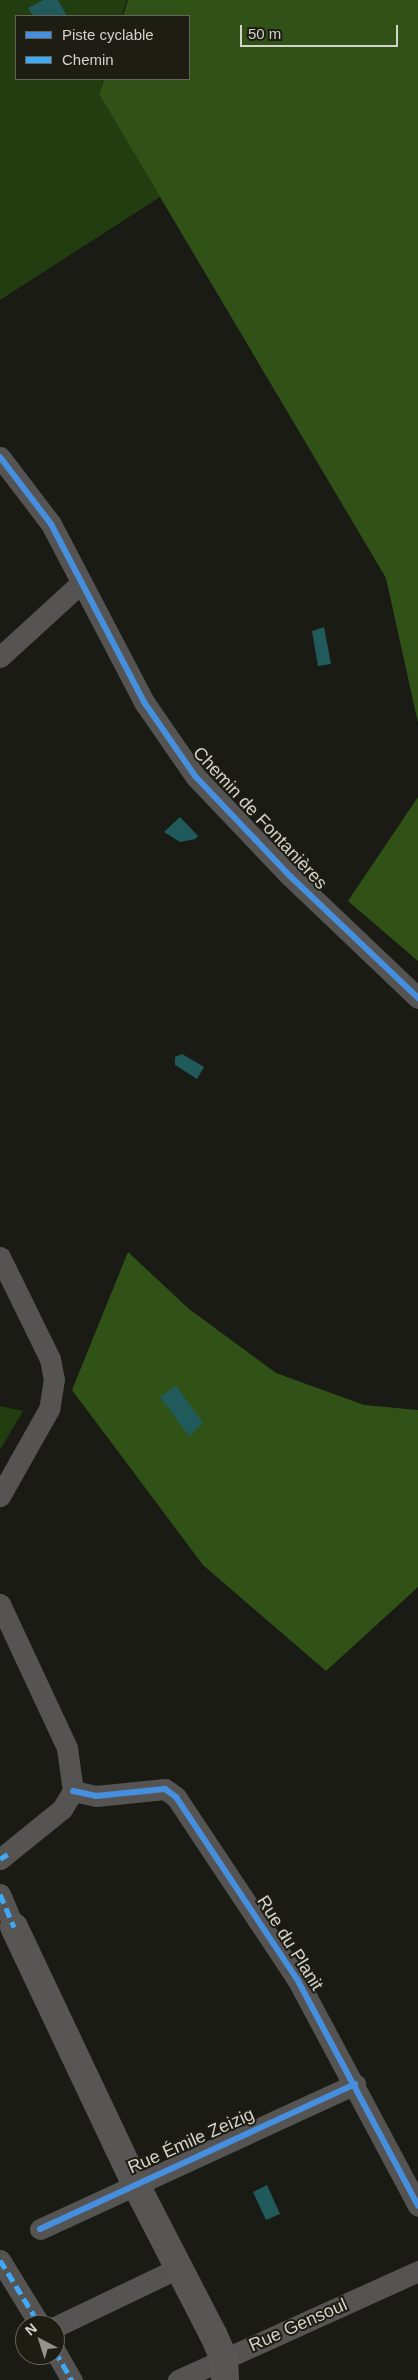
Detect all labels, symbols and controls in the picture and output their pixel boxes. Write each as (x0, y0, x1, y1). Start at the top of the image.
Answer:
legend (15, 15, 190, 80)
scale bar (243, 15, 400, 47)
text: 50 m (248, 25, 281, 42)
text: Piste cyclable (62, 26, 154, 43)
text: Chemin (62, 51, 114, 68)
street label: Chemin de Fontanières (188, 742, 332, 894)
street label: Rue du Planit (252, 1891, 328, 1995)
street label: Rue Émile Zeizig (124, 2103, 258, 2179)
street label: Rue Gensoul (246, 2294, 350, 2356)
north arrow (15, 2315, 65, 2365)
text: N (22, 2320, 40, 2339)

